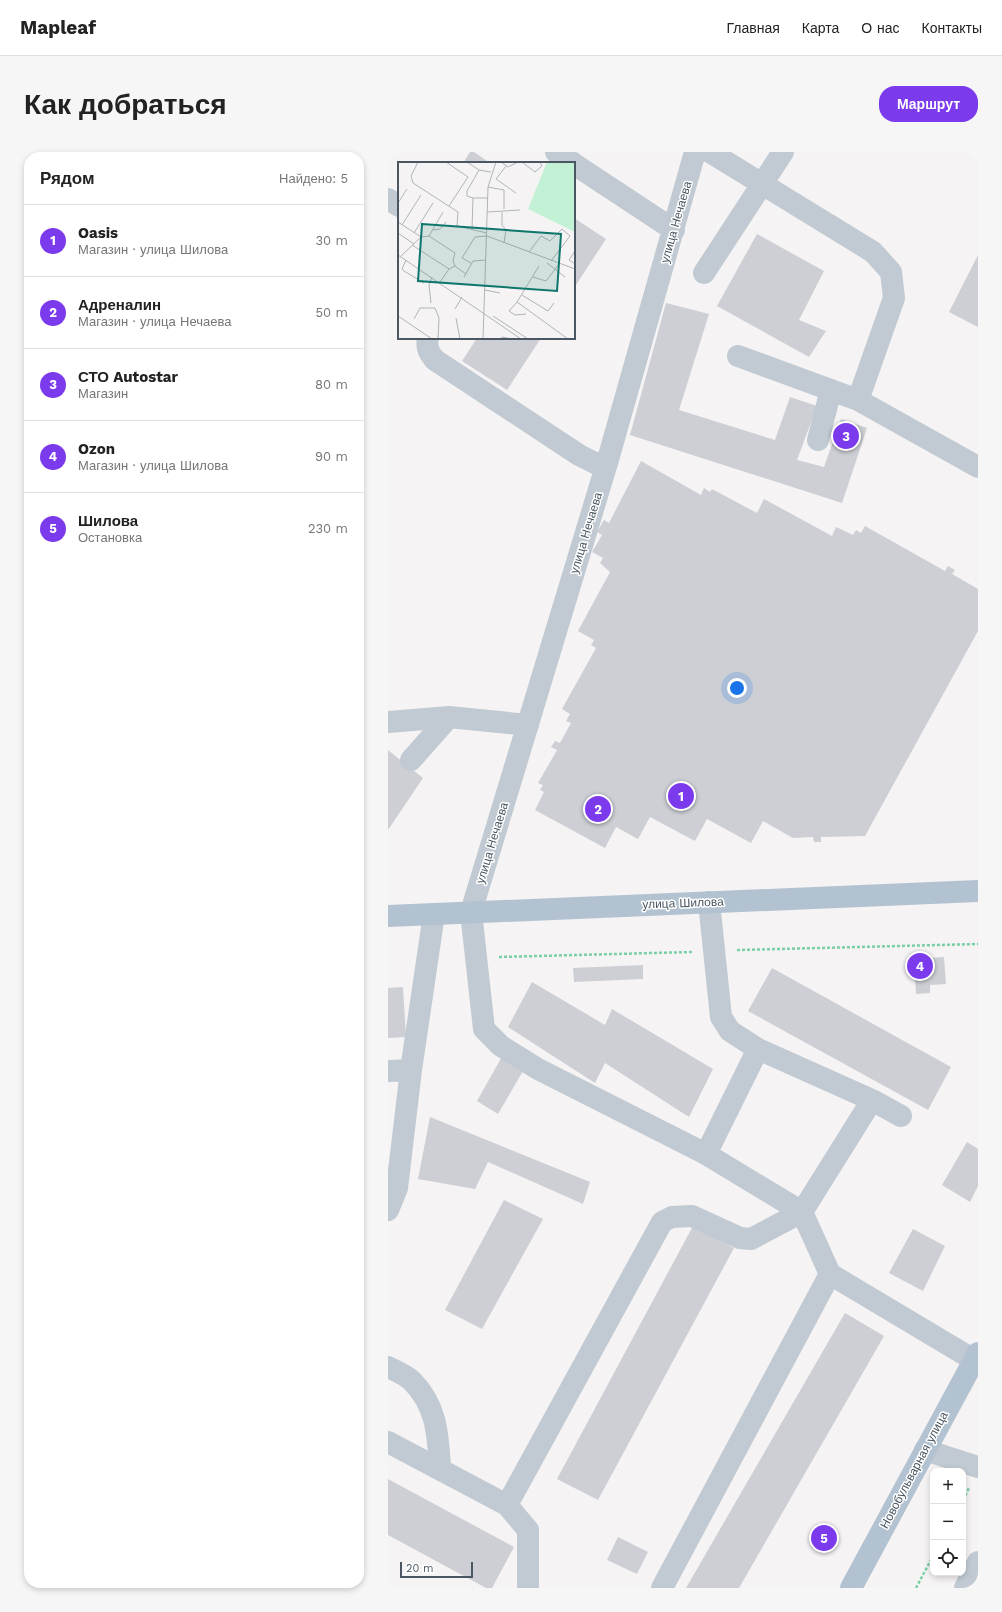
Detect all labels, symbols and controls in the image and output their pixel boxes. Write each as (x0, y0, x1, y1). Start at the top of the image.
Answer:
text: Mapleaf (20, 16, 96, 39)
text: Главная (727, 20, 780, 36)
text: Карта (802, 20, 839, 36)
text: О нас (861, 20, 900, 36)
text: Контакты (922, 20, 982, 36)
button: Маршрут (879, 86, 978, 122)
text: Как добраться (24, 88, 227, 121)
inset map (398, 162, 575, 339)
text: Рядом (40, 168, 95, 188)
text: Найдено: 5 (279, 171, 348, 186)
street label: улица Нечаева (658, 179, 694, 265)
text: Oasis (78, 224, 118, 242)
text: 1 (50, 233, 56, 248)
text: 30 m (316, 233, 348, 248)
text: Магазин · улица Шилова (78, 242, 228, 257)
text: Адреналин (78, 296, 161, 314)
text: 2 (49, 305, 57, 320)
text: 50 m (316, 305, 348, 320)
text: Магазин · улица Нечаева (78, 314, 232, 329)
text: СТО Autostar (78, 368, 178, 386)
text: 3 (49, 377, 57, 392)
text: 80 m (315, 377, 348, 392)
text: Магазин (78, 386, 128, 401)
pin: 3 (833, 421, 859, 451)
text: Ozon (78, 440, 115, 458)
text: 4 (49, 449, 57, 464)
text: 90 m (315, 449, 348, 464)
text: Магазин · улица Шилова (78, 458, 228, 473)
street label: улица Нечаева (567, 490, 605, 575)
text: Шилова (78, 512, 138, 530)
text: 5 (49, 521, 57, 536)
text: 230 m (308, 521, 348, 536)
text: Остановка (78, 530, 142, 545)
your location (727, 678, 747, 698)
pin: 1 (668, 781, 694, 811)
pin: 2 (585, 794, 611, 824)
street label: улица Нечаева (473, 800, 511, 885)
street label: улица Шилова (642, 895, 724, 911)
pin: 4 (907, 951, 933, 981)
street label: Новобульварная улица (877, 1409, 951, 1531)
map controls (930, 1468, 966, 1576)
button: + (930, 1468, 966, 1504)
button: − (930, 1504, 966, 1540)
pin: 5 (811, 1523, 837, 1553)
button: locate (930, 1540, 966, 1576)
scale bar (400, 1560, 473, 1579)
text: 20 m (406, 1562, 434, 1575)

